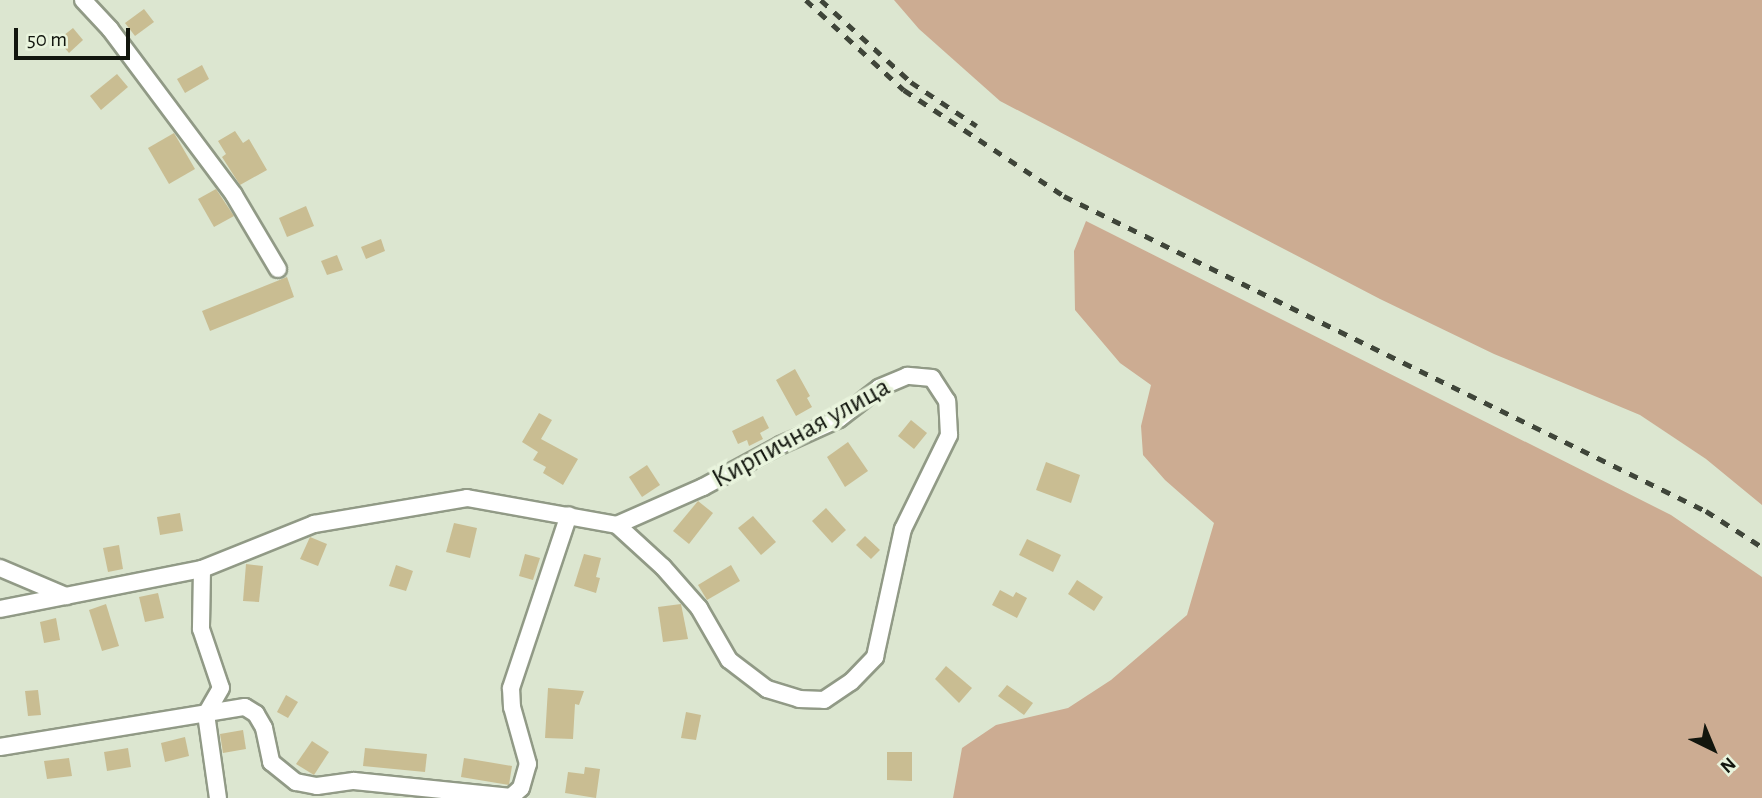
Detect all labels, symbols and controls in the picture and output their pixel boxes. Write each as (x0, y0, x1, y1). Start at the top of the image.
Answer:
scale bar (18, 14, 133, 58)
text: 50 m (27, 29, 67, 50)
street label: Кирпичная улица (706, 370, 896, 496)
north arrow (1678, 714, 1748, 784)
text: N (1716, 753, 1739, 776)

